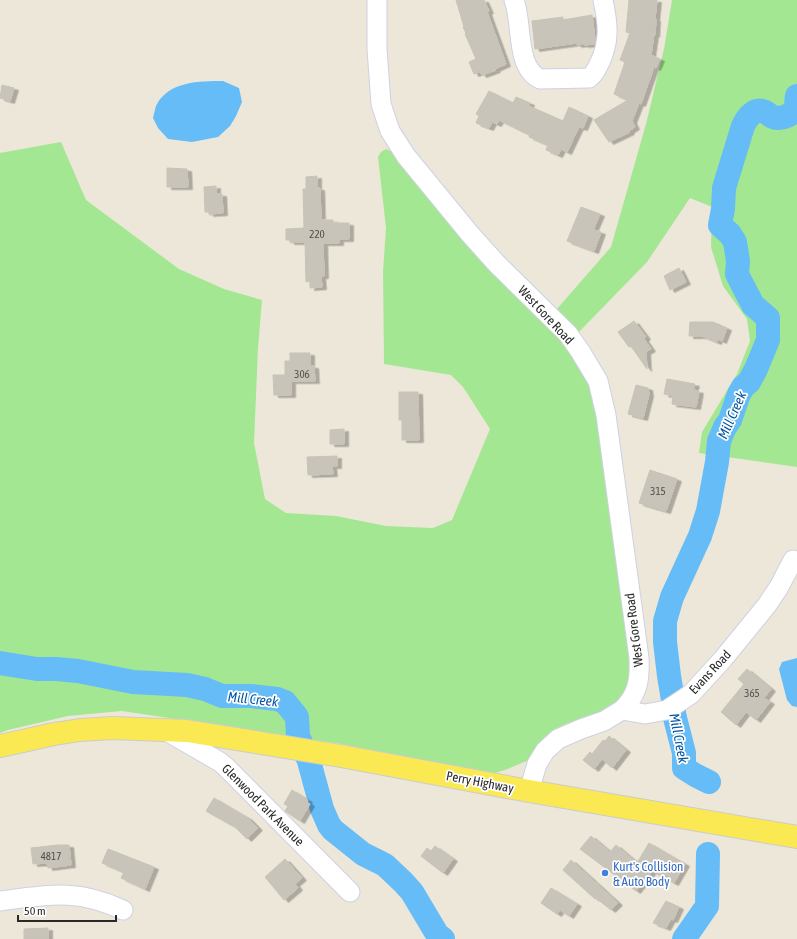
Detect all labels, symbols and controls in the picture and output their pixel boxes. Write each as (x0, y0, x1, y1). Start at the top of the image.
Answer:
house number: 220 (309, 228, 325, 240)
street label: West Gore Road (515, 283, 577, 347)
house number: 306 (294, 368, 310, 380)
water label: Mill Creek (714, 388, 750, 441)
house number: 315 (650, 485, 666, 497)
street label: West Gore Road (622, 592, 646, 668)
street label: Evans Road (686, 647, 734, 697)
house number: 365 (744, 687, 760, 699)
water label: Mill Creek (227, 688, 280, 710)
water label: Mill Creek (666, 712, 692, 765)
street label: Glenwood Park Avenue (219, 761, 307, 849)
street label: Perry Highway (445, 768, 516, 796)
house number: 4817 (41, 850, 61, 862)
place label: Kurt's Collision & Auto Body (613, 859, 683, 889)
marker: Kurt's Collision & Auto Body (600, 868, 610, 878)
scale bar (18, 897, 116, 923)
text: 50 m (24, 904, 46, 918)

